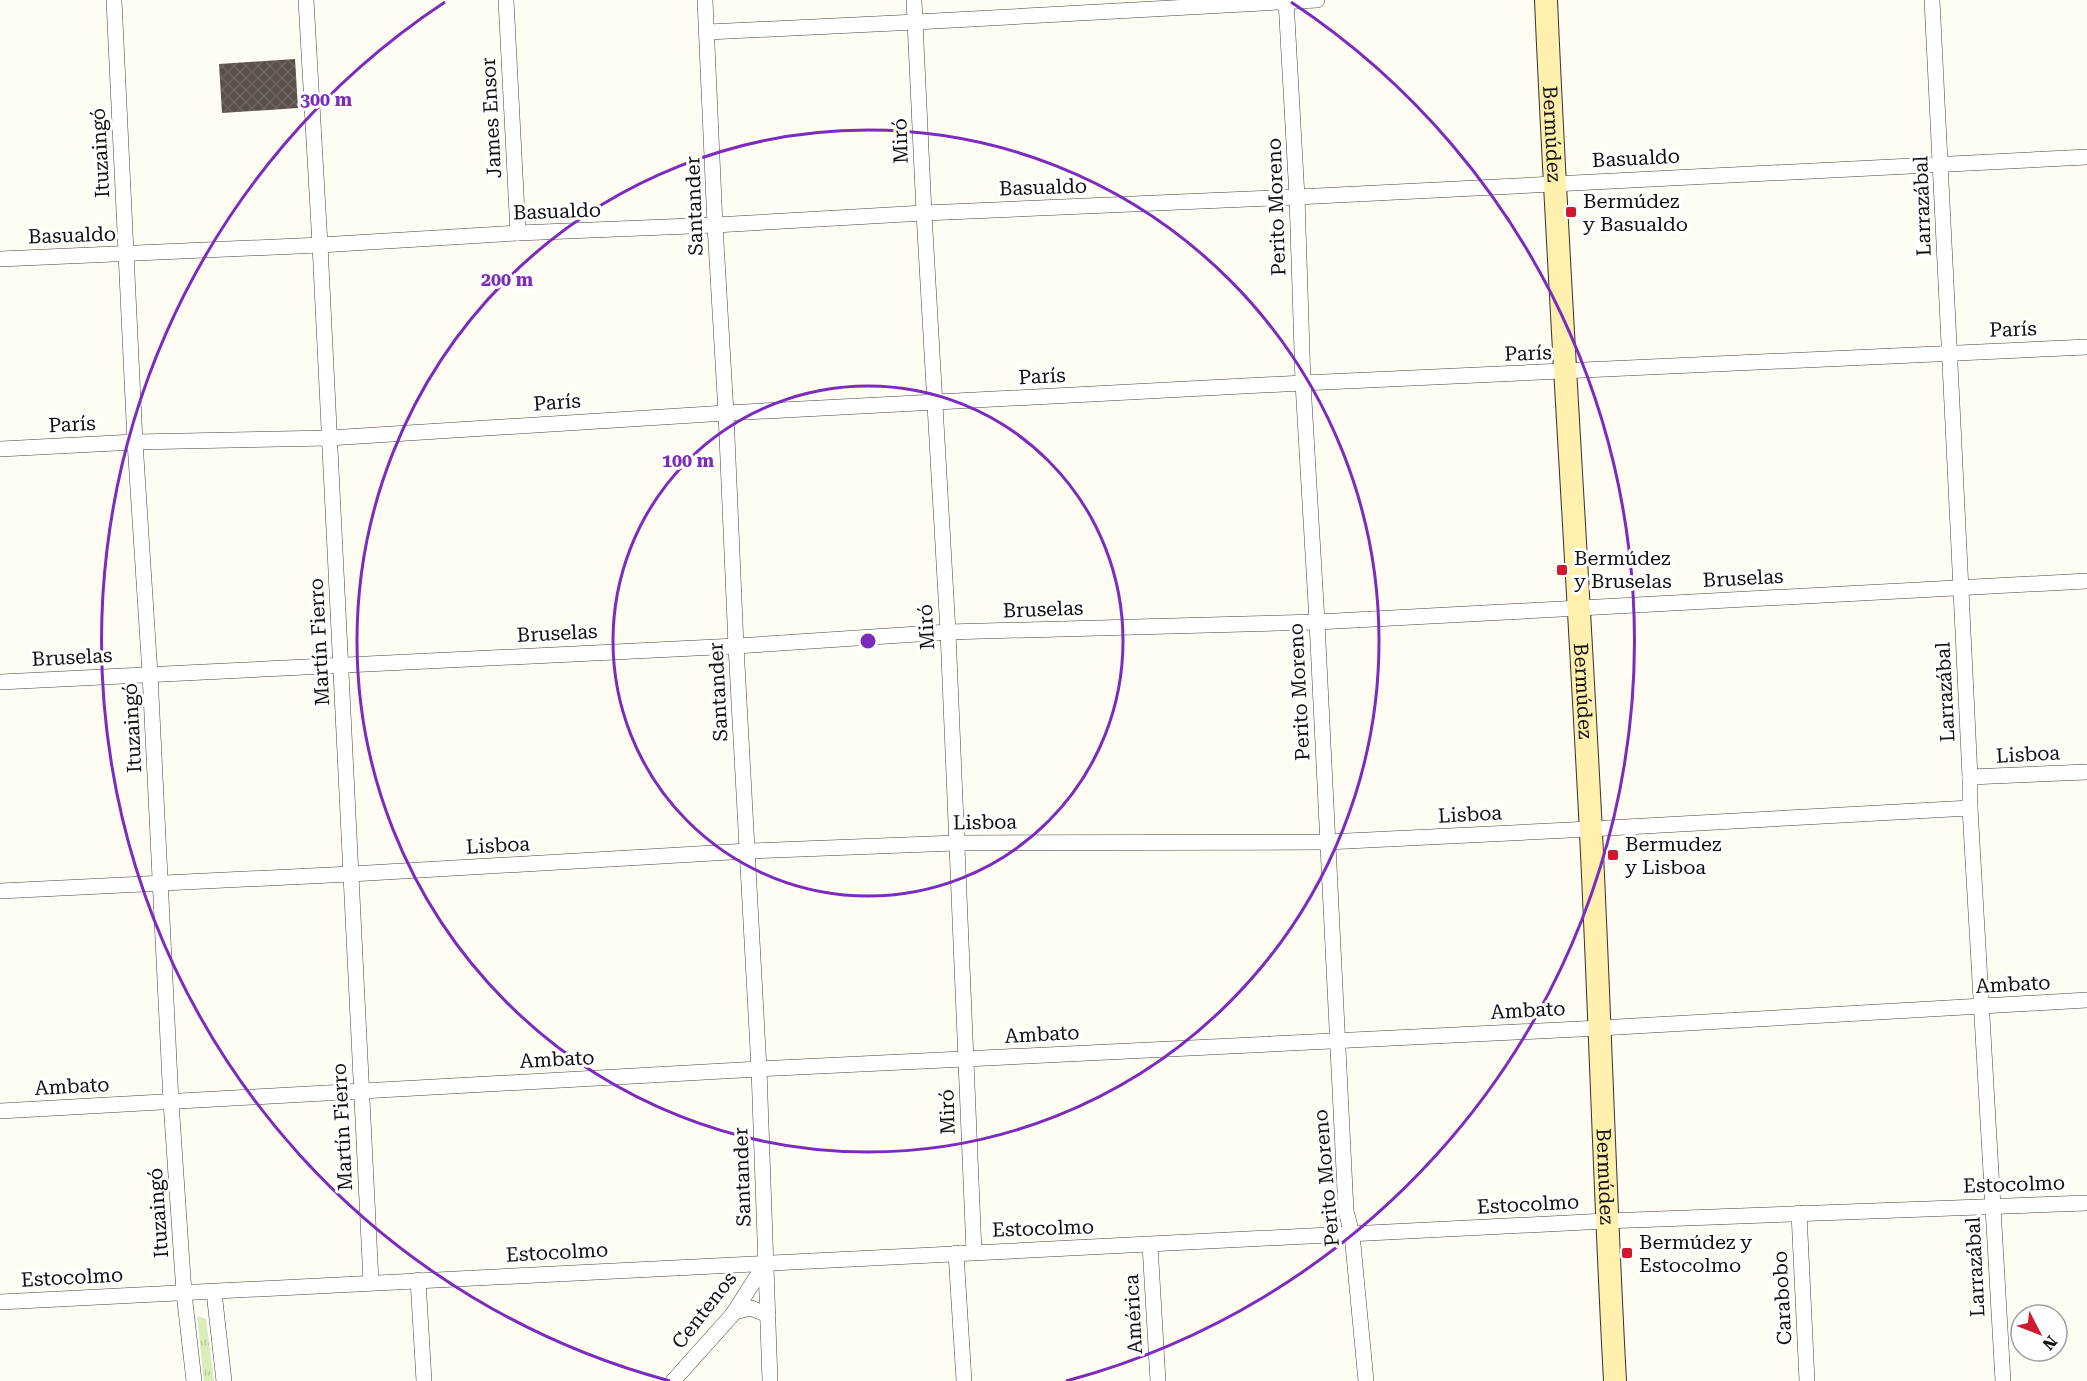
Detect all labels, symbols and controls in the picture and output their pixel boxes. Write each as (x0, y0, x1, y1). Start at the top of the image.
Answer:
street label: James Ensor (476, 57, 506, 179)
street label: Bermúdez (1538, 85, 1567, 183)
text: 300 m (300, 89, 353, 110)
street label: Ituzaingó (86, 107, 114, 199)
street label: Miró (887, 118, 913, 164)
street label: Perito Moreno (1262, 138, 1290, 276)
street label: Basualdo (1591, 144, 1681, 172)
street label: Larrazábal (1908, 155, 1936, 257)
street label: Santander (680, 156, 708, 256)
street label: Basualdo (999, 173, 1087, 201)
place label: Bermúdez y Basualdo (1583, 189, 1688, 236)
street label: Basualdo (513, 197, 601, 225)
marker: Bermúdez y Basualdo (1564, 205, 1578, 219)
street label: Basualdo (28, 221, 116, 249)
text: 200 m (481, 269, 534, 290)
street label: París (1989, 316, 2037, 342)
street label: París (1504, 340, 1552, 366)
street label: París (1018, 363, 1066, 389)
street label: París (533, 388, 581, 416)
street label: París (48, 411, 96, 437)
text: 100 m (662, 450, 715, 471)
place label: Bermúdez y Bruselas (1574, 546, 1672, 593)
marker: Bermúdez y Bruselas (1555, 563, 1569, 577)
street label: Bruselas (1702, 564, 1784, 592)
street label: Martín Fierro (304, 578, 334, 706)
street label: Bruselas (1002, 596, 1084, 622)
street label: Miró (913, 604, 939, 650)
street label: Bruselas (516, 619, 598, 647)
street label: Perito Moreno (1283, 623, 1315, 761)
centre of rings (858, 631, 878, 651)
street label: Larrazábal (1930, 641, 1960, 743)
street label: Santander (703, 642, 733, 742)
street label: Bermúdez (1569, 642, 1598, 740)
street label: Bruselas (31, 643, 113, 671)
street label: Ituzaingó (118, 682, 146, 774)
street label: Lisboa (1995, 740, 2061, 768)
street label: Lisboa (1437, 800, 1503, 828)
street label: Lisboa (953, 809, 1017, 835)
street label: Lisboa (465, 831, 531, 859)
place label: Bermudez y Lisboa (1625, 832, 1721, 879)
marker: Bermudez y Lisboa (1606, 848, 1620, 862)
street label: Ambato (1975, 970, 2051, 998)
street label: Ambato (1490, 996, 1566, 1024)
street label: Ambato (1004, 1020, 1080, 1048)
street label: Ambato (519, 1045, 595, 1073)
street label: Martín Fierro (327, 1063, 357, 1191)
street label: Ambato (34, 1072, 110, 1100)
street label: Miró (934, 1089, 960, 1135)
street label: Perito Moreno (1308, 1108, 1344, 1248)
street label: Santander (728, 1127, 756, 1227)
street label: Bermúdez (1591, 1128, 1619, 1225)
street label: Ituzaingó (143, 1167, 173, 1259)
street label: Estocolmo (1962, 1170, 2066, 1198)
street label: Estocolmo (1476, 1189, 1580, 1219)
street label: Estocolmo (991, 1214, 1095, 1242)
street label: Larrazábal (1960, 1216, 1990, 1318)
place label: Bermúdez y Estocolmo (1639, 1230, 1752, 1277)
street label: Estocolmo (505, 1237, 609, 1267)
marker: Bermúdez y Estocolmo (1620, 1246, 1634, 1260)
street label: Carabobo (1768, 1250, 1796, 1346)
street label: Estocolmo (20, 1262, 124, 1292)
street label: Centenos (666, 1267, 742, 1353)
street label: América (1119, 1273, 1147, 1354)
north arrow (2009, 1303, 2069, 1363)
text: N (2039, 1332, 2061, 1354)

